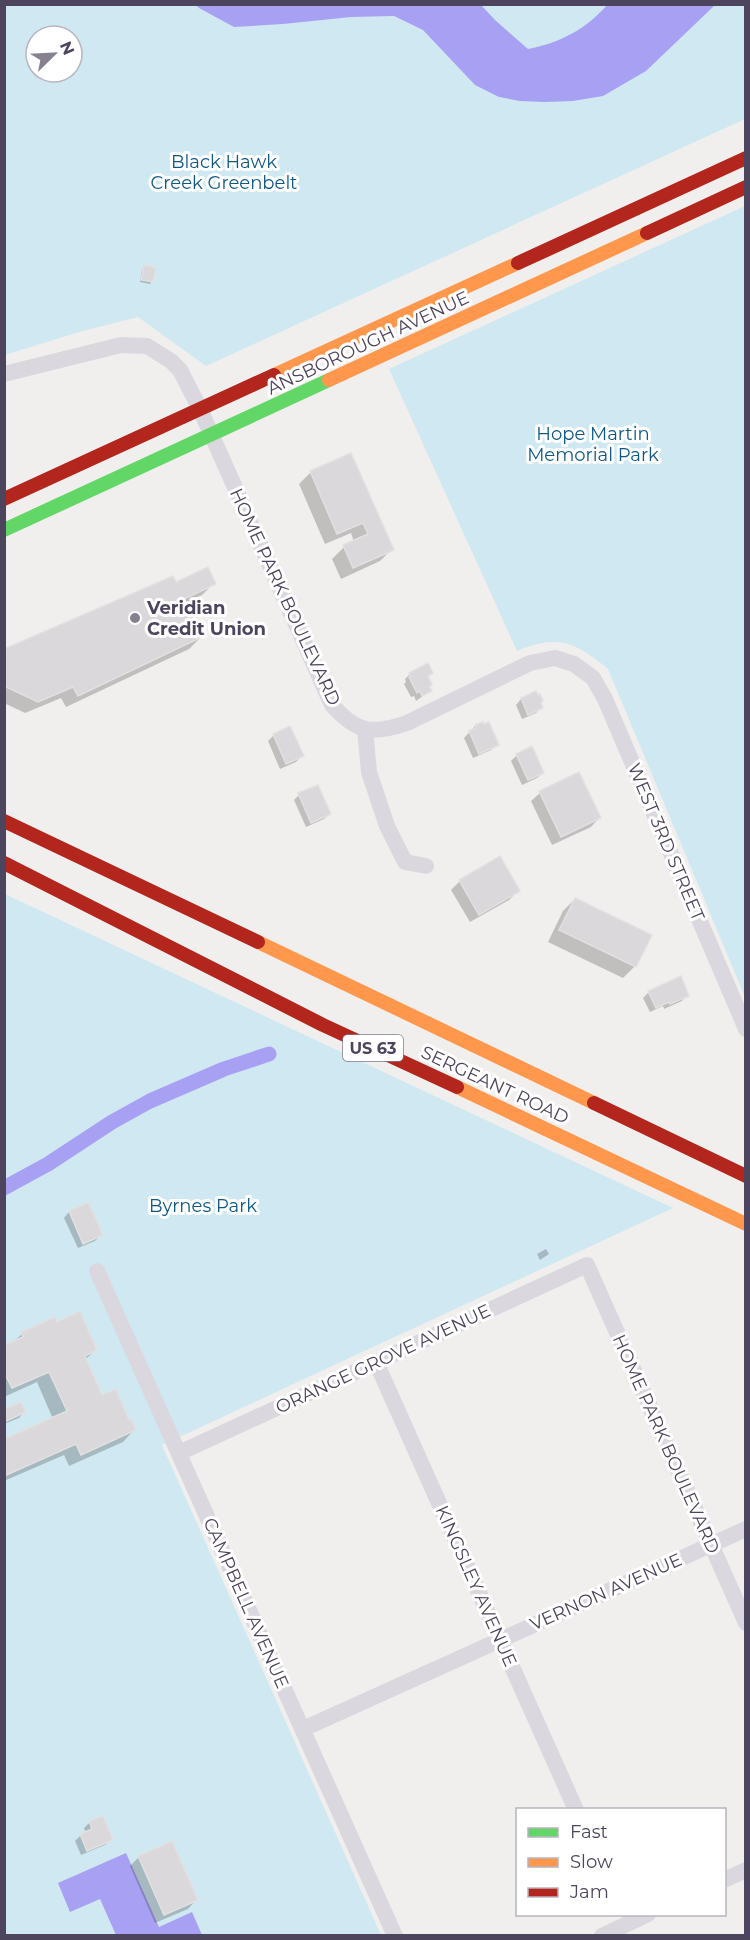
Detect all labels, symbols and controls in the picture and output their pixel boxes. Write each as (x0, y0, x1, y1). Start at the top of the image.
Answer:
north arrow (24, 24, 84, 84)
text: N (56, 38, 79, 58)
park label: Black Hawk Creek Greenbelt (151, 151, 297, 194)
street label: ANSBOROUGH AVENUE (263, 286, 473, 400)
park label: Hope Martin Memorial Park (527, 423, 659, 466)
street label: HOME PARK BOULEVARD (225, 485, 345, 709)
place label: Veridian Credit Union (146, 597, 266, 640)
marker: Veridian Credit Union (128, 611, 142, 625)
street label: WEST 3RD STREET (623, 760, 709, 925)
road number: US 63 (343, 1035, 403, 1061)
street label: SERGEANT ROAD (418, 1041, 572, 1129)
park label: Byrnes Park (149, 1195, 257, 1217)
street label: ORANGE GROVE AVENUE (272, 1299, 494, 1419)
street label: HOME PARK BOULEVARD (608, 1331, 724, 1557)
street label: KINGSLEY AVENUE (431, 1502, 521, 1670)
street label: CAMPBELL AVENUE (198, 1514, 294, 1692)
street label: VERNON AVENUE (527, 1549, 685, 1635)
legend (516, 1808, 726, 1916)
text: Fast (570, 1821, 608, 1843)
text: Slow (570, 1851, 613, 1873)
text: Jam (569, 1881, 609, 1903)

